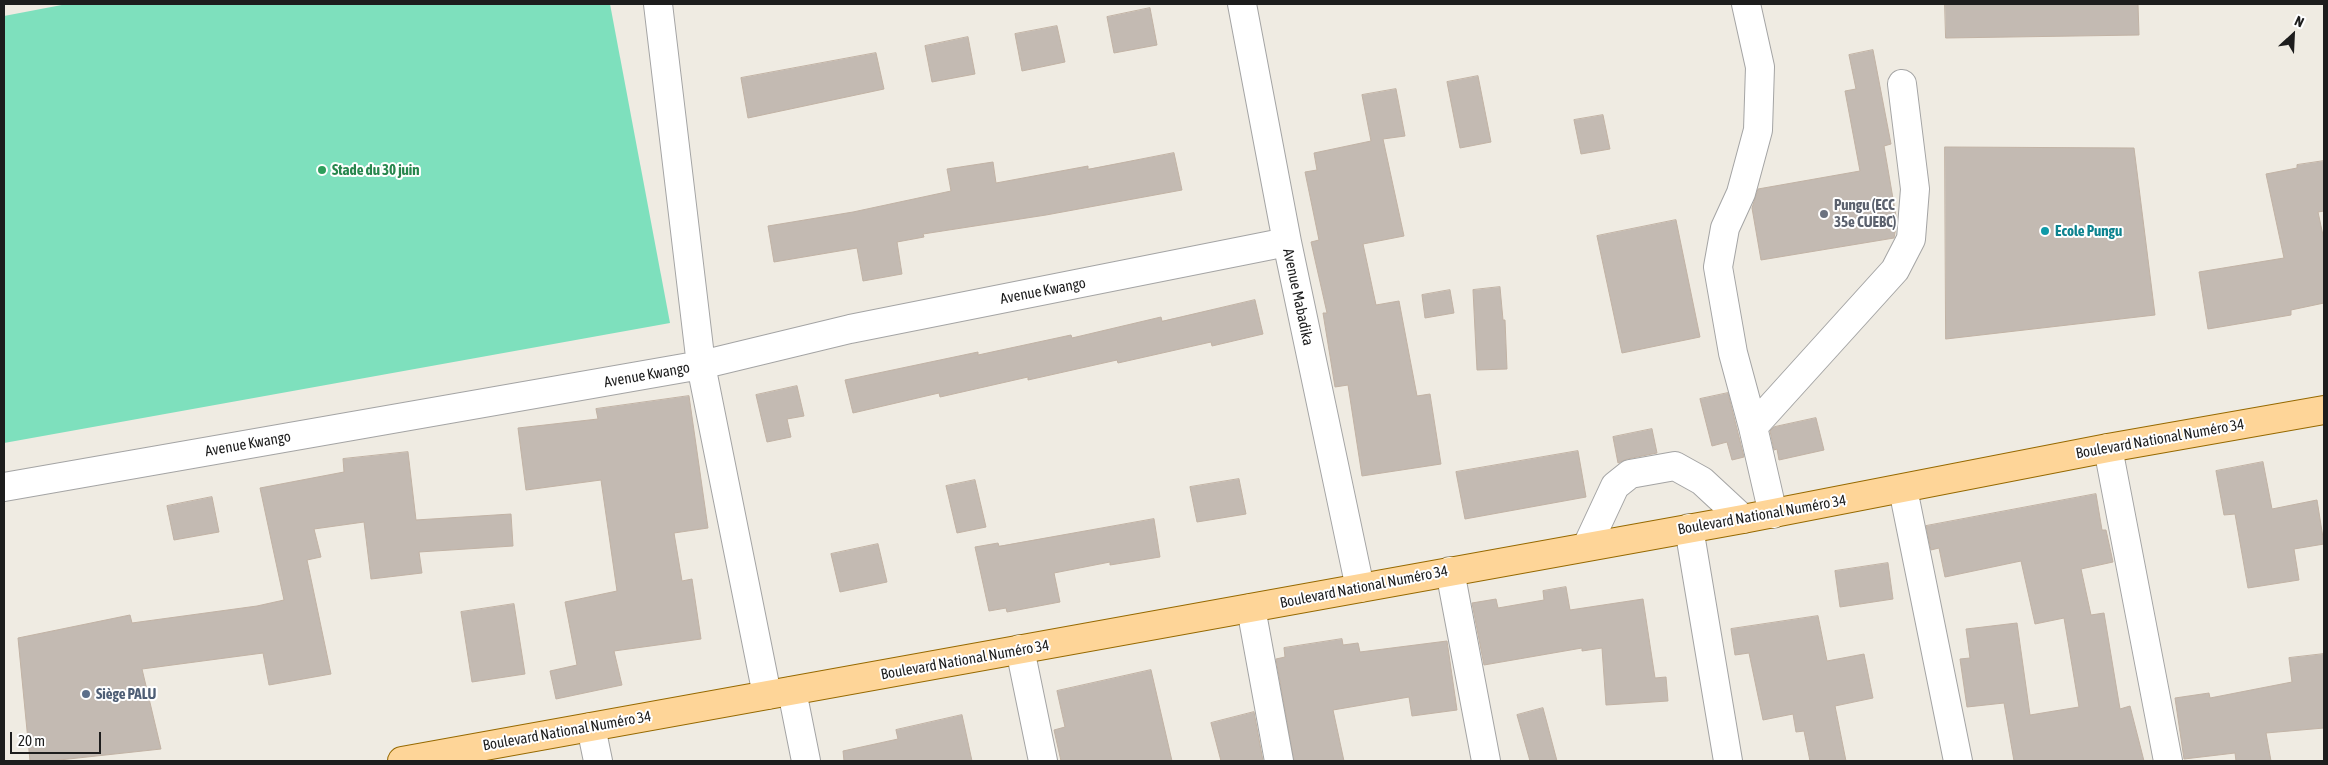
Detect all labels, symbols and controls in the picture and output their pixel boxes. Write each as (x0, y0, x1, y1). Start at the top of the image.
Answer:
north arrow (2268, 10, 2318, 60)
text: N (2292, 12, 2306, 30)
place label: Stade du 30 juin (332, 161, 420, 179)
marker: Stade du 30 juin (316, 164, 328, 176)
place label: Pungu (ECC 35e CUEBC) (1834, 196, 1896, 231)
marker: Pungu (ECC 35e CUEBC) (1818, 208, 1830, 220)
place label: Ecole Pungu (2055, 222, 2122, 240)
marker: Ecole Pungu (2039, 225, 2051, 237)
street label: Avenue Mabadika (1279, 247, 1317, 347)
street label: Avenue Kwango (999, 274, 1087, 308)
street label: Avenue Kwango (603, 359, 691, 391)
street label: Boulevard National Numéro 34 (2074, 415, 2246, 463)
street label: Avenue Kwango (204, 428, 292, 460)
street label: Boulevard National Numéro 34 (1676, 491, 1848, 539)
street label: Boulevard National Numéro 34 (1278, 562, 1450, 612)
street label: Boulevard National Numéro 34 (879, 636, 1051, 684)
place label: Siège PALU (96, 685, 156, 703)
marker: Siège PALU (80, 688, 92, 700)
street label: Boulevard National Numéro 34 (481, 707, 653, 755)
scale bar (12, 722, 104, 754)
text: 20 m (18, 732, 45, 749)

